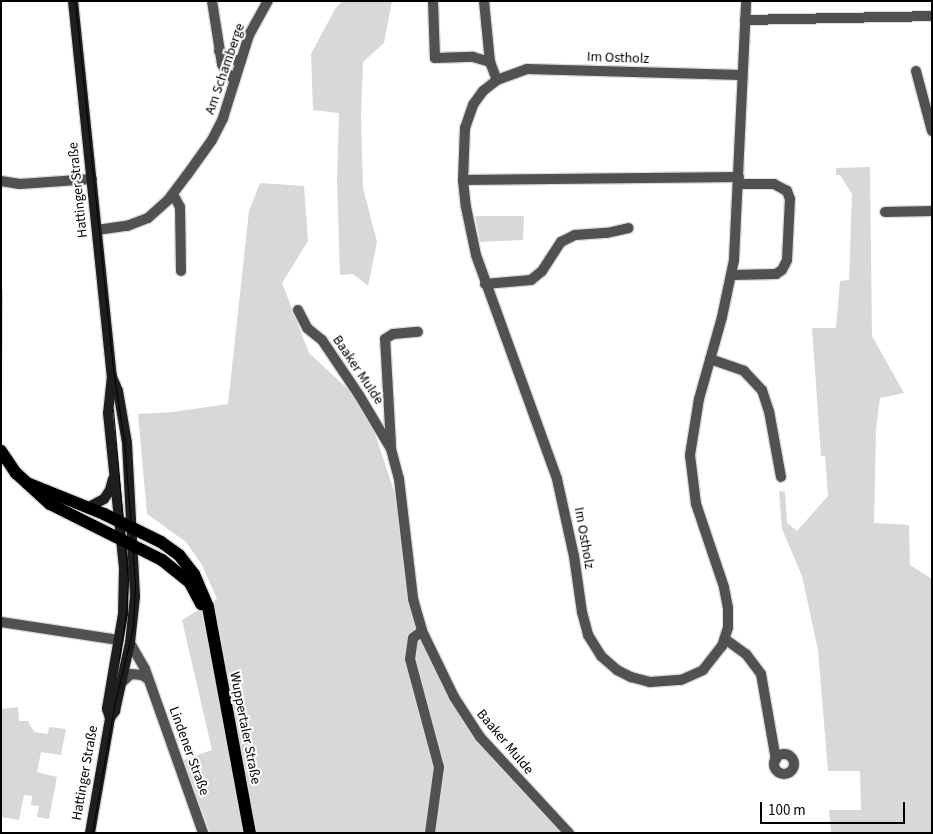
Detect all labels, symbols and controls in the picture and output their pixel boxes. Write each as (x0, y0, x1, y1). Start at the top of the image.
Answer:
street label: Am Schamberge (202, 21, 248, 117)
street label: Im Ostholz (587, 49, 649, 67)
street label: Hattinger Straße (65, 141, 91, 239)
street label: Baaker Mulde (329, 332, 387, 408)
street label: Im Ostholz (570, 506, 598, 570)
street label: Wuppertaler Straße (226, 670, 264, 786)
street label: Lindener Straße (165, 704, 213, 798)
street label: Baaker Mulde (473, 706, 537, 778)
street label: Hattinger Straße (68, 724, 102, 822)
scale bar (763, 792, 908, 824)
text: 100 m (768, 800, 806, 821)

